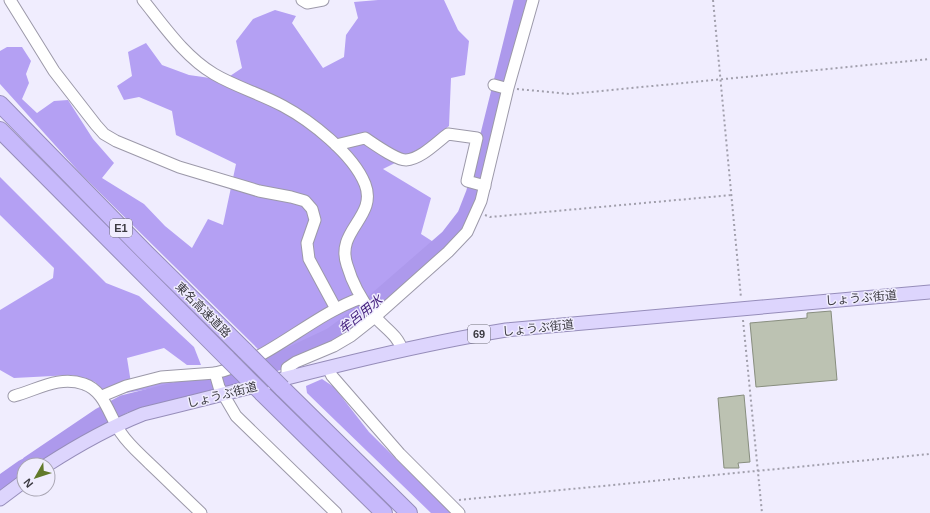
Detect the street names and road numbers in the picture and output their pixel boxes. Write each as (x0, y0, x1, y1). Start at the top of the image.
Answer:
road number: E1 (110, 219, 132, 237)
street label: 東名高速道路 (173, 280, 233, 340)
street label: しょうぶ街道 (825, 288, 897, 308)
street label: しょうぶ街道 (501, 317, 575, 339)
road number: 69 (468, 325, 490, 343)
street label: しょうぶ街道 (185, 379, 259, 411)

